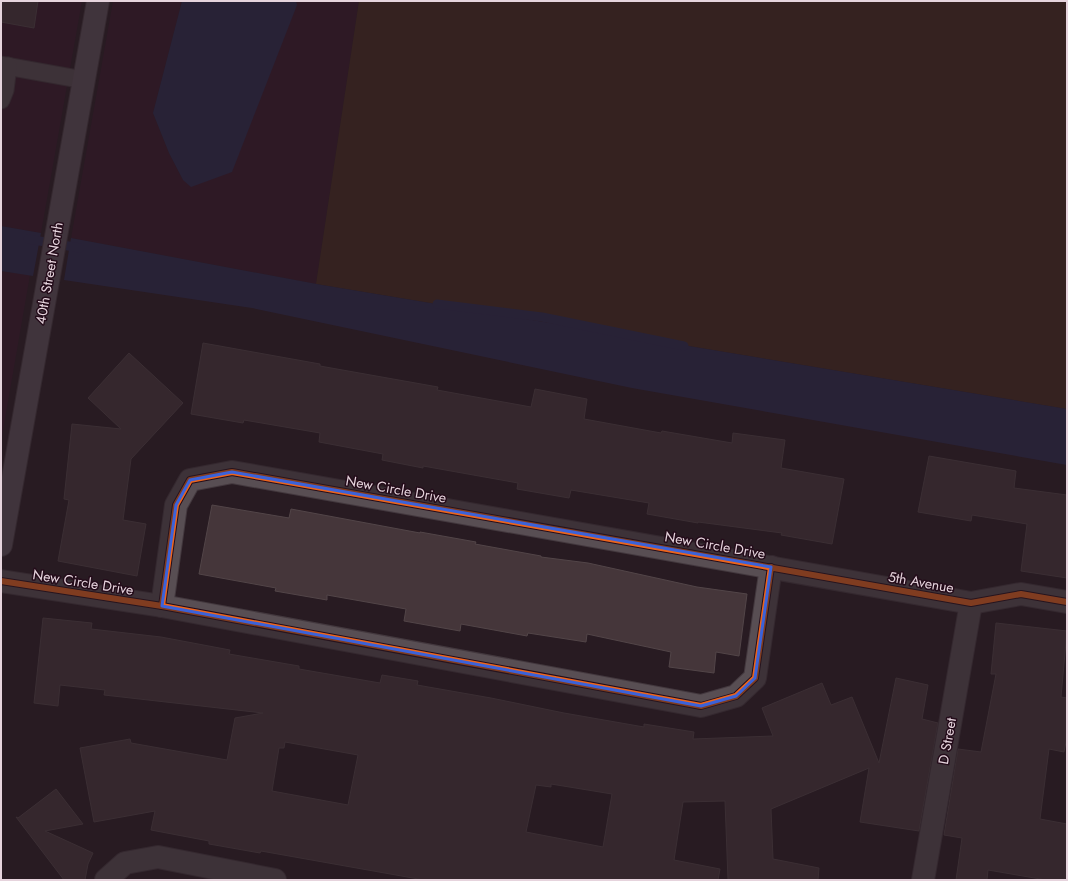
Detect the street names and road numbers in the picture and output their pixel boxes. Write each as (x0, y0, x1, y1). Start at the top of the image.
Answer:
street label: 40th Street North (30, 220, 68, 326)
street label: New Circle Drive (344, 470, 448, 508)
street label: New Circle Drive (663, 526, 767, 564)
street label: New Circle Drive (31, 564, 135, 600)
street label: 5th Avenue (887, 566, 955, 598)
street label: D Street (933, 715, 961, 766)

